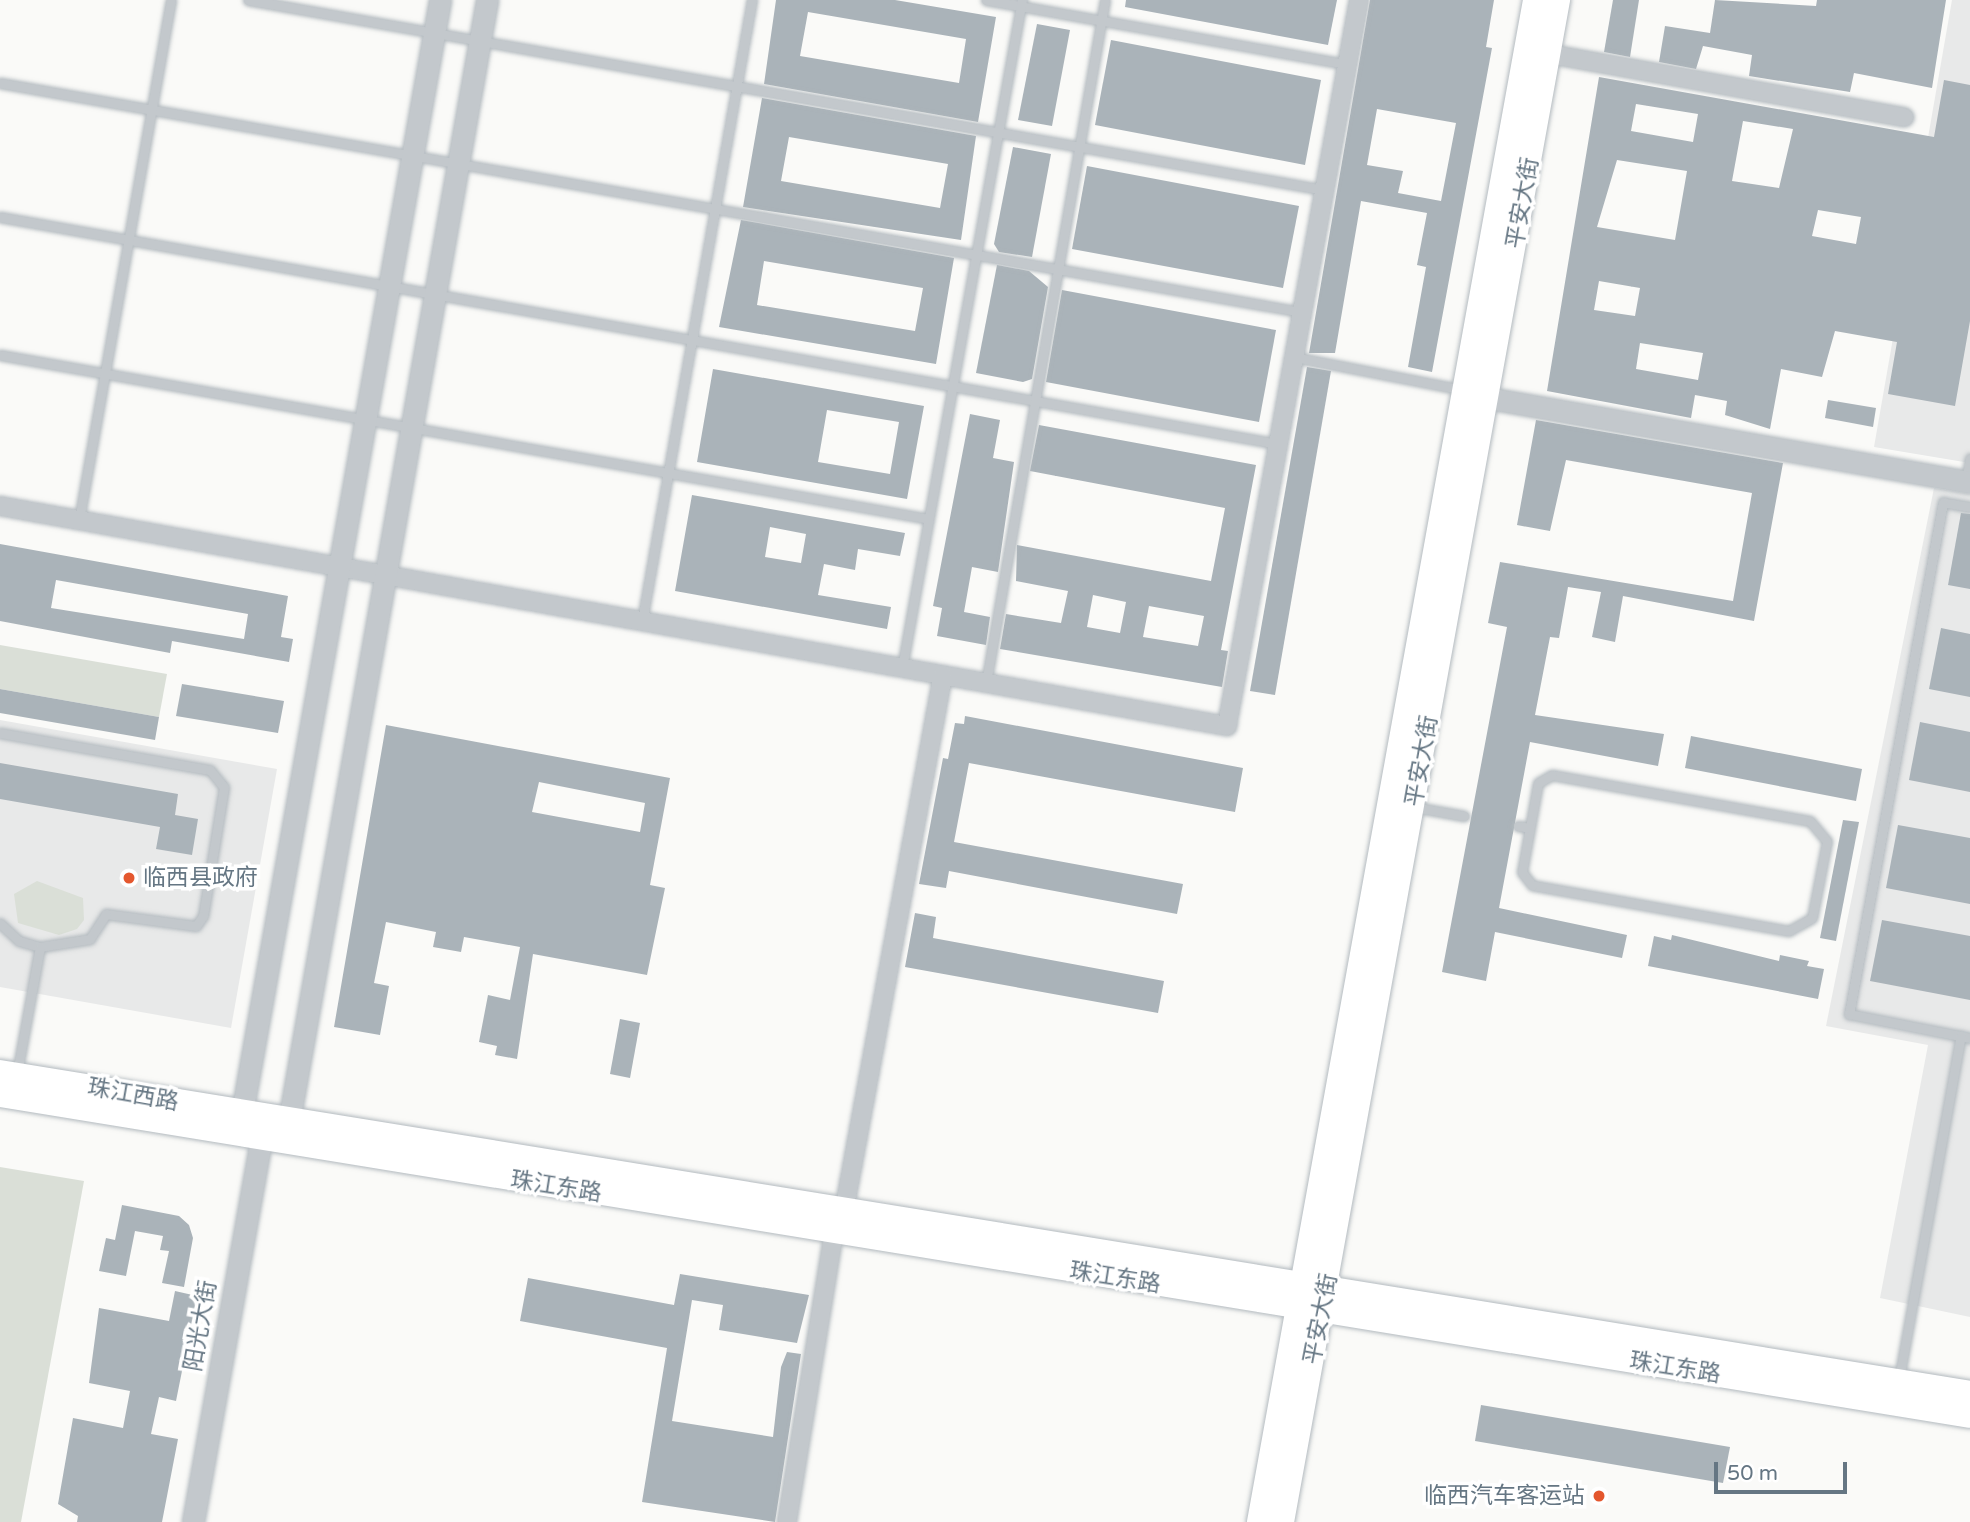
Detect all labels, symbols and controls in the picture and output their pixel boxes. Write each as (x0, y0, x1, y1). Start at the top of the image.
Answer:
street label: 平安大街 (1501, 155, 1545, 251)
street label: 平安大街 (1400, 713, 1444, 809)
place label: 临西县政府 (143, 864, 258, 892)
marker: 临西县政府 (121, 870, 137, 886)
street label: 珠江西路 (85, 1073, 181, 1117)
street label: 珠江东路 (508, 1166, 604, 1208)
street label: 珠江东路 (1067, 1257, 1163, 1299)
street label: 平安大街 (1299, 1271, 1343, 1367)
street label: 阳光大街 (179, 1278, 223, 1374)
street label: 珠江东路 (1627, 1347, 1723, 1389)
scale bar (1718, 1448, 1851, 1492)
text: 50 m (1727, 1461, 1778, 1486)
place label: 临西汽车客运站 (1424, 1482, 1585, 1510)
marker: 临西汽车客运站 (1591, 1488, 1607, 1504)

